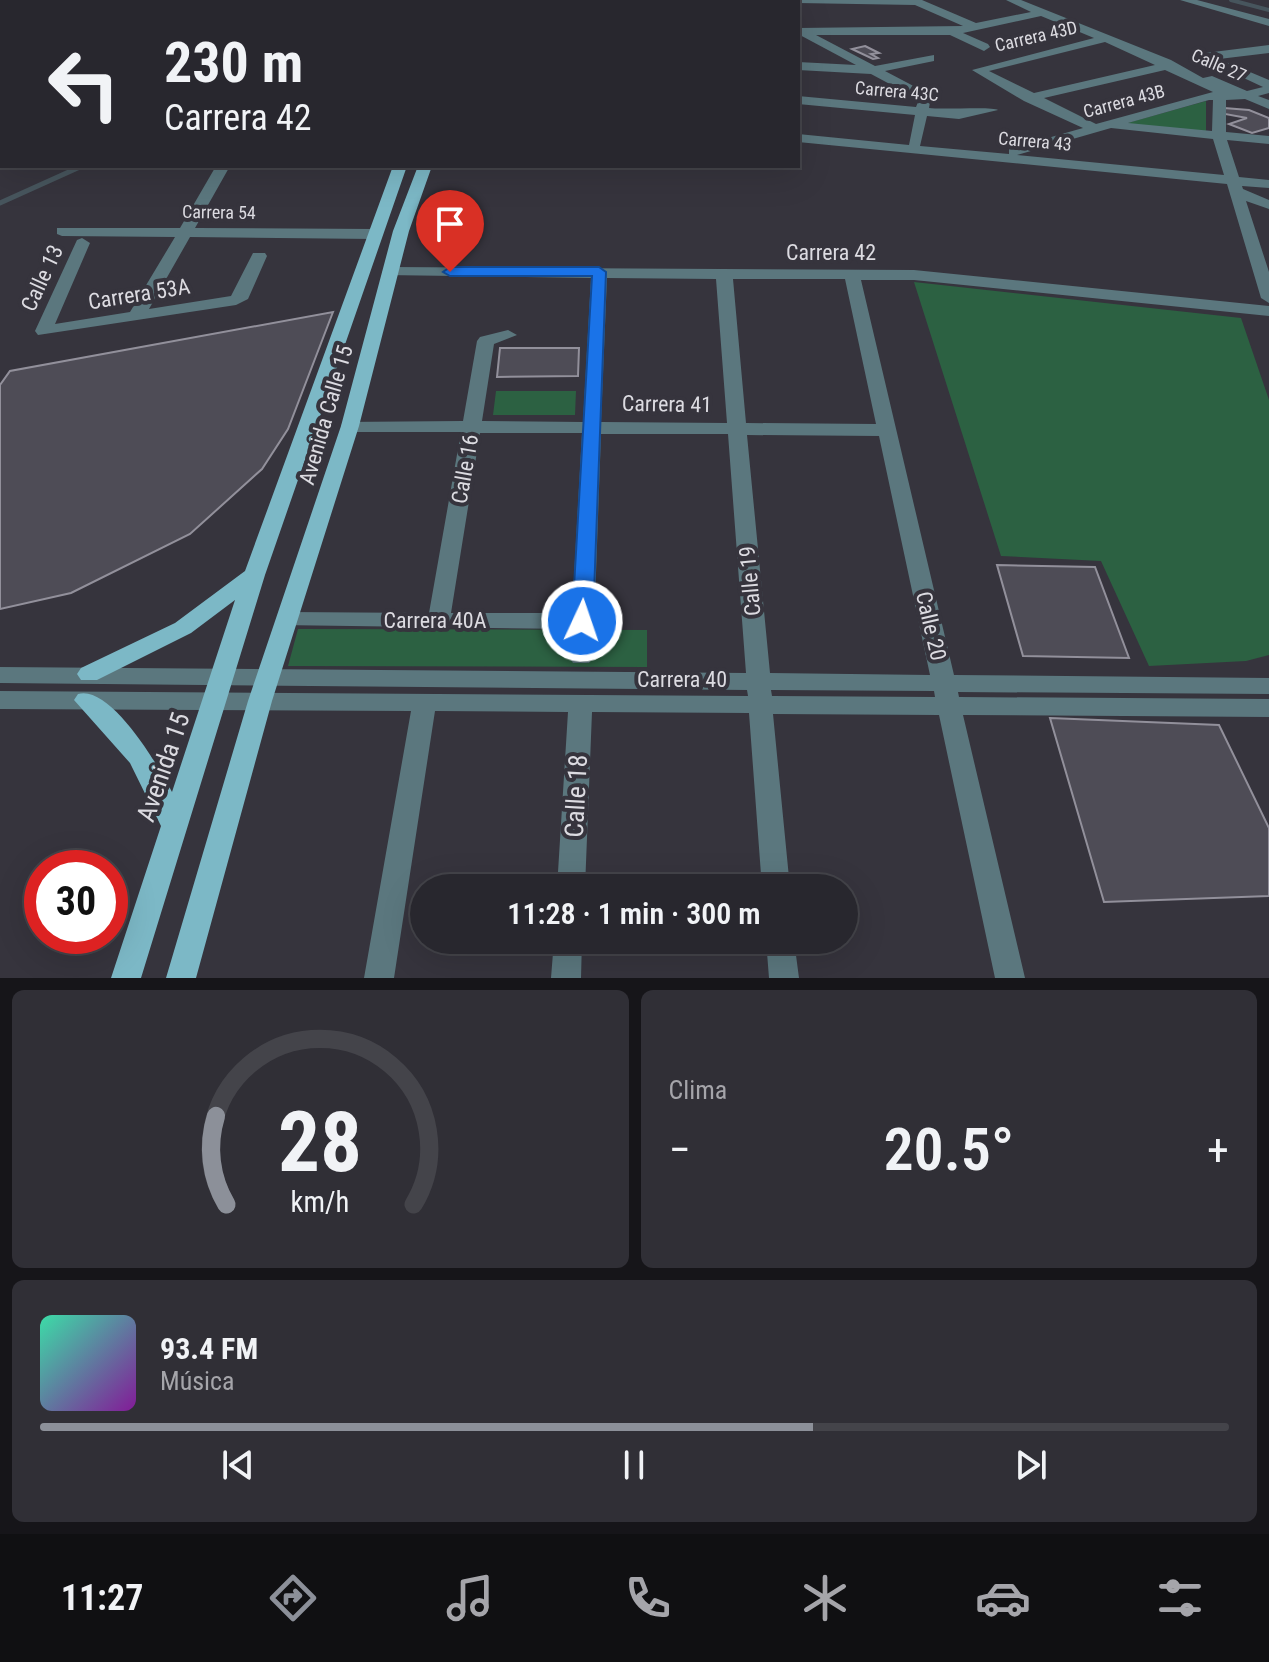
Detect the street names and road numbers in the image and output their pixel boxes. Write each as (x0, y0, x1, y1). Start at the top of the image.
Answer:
street label: Carrera 43D (993, 16, 1079, 56)
street label: Calle 27 (1188, 44, 1250, 86)
street label: Carrera 43C (854, 77, 940, 105)
street label: Carrera 43B (1081, 80, 1167, 122)
street label: Carrera 43 (997, 127, 1073, 155)
street label: Carrera 54 (182, 201, 256, 223)
street label: Carrera 42 (786, 240, 876, 265)
street label: Calle 13 (16, 241, 68, 315)
street label: Carrera 53A (86, 274, 192, 314)
street label: Avenida Calle 15 (294, 342, 358, 488)
street label: Carrera 41 (622, 391, 712, 417)
street label: Calle 16 (447, 432, 483, 506)
street label: Calle 19 (734, 545, 766, 617)
street label: Calle 20 (911, 589, 951, 663)
street label: Carrera 40A (384, 608, 487, 633)
street label: Carrera 40 (637, 667, 727, 692)
street label: Avenida 15 (130, 709, 196, 825)
street label: Calle 18 (559, 754, 593, 838)

